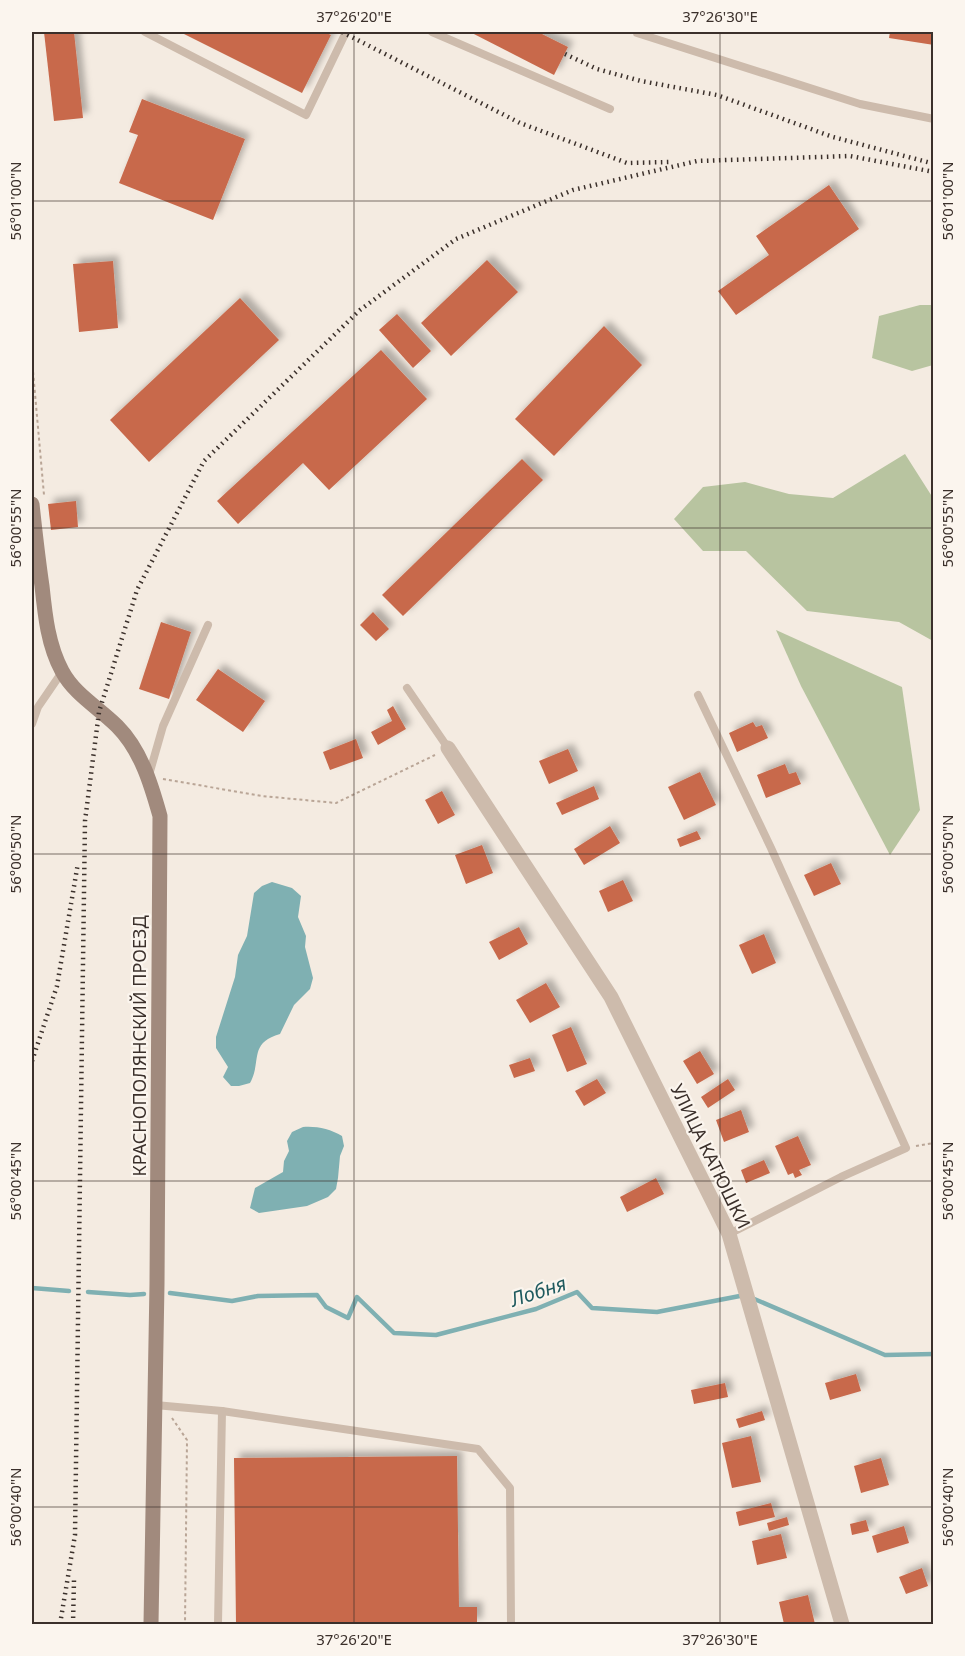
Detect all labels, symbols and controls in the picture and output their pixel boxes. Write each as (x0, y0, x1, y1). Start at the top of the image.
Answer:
text: 37°26'20"E (316, 6, 392, 26)
text: 37°26'30"E (682, 6, 758, 26)
text: 56°01'00"N (5, 162, 25, 240)
text: 56°01'00"N (937, 162, 957, 240)
text: 56°00'55"N (5, 489, 25, 567)
text: 56°00'55"N (937, 489, 957, 567)
text: 56°00'50"N (5, 815, 25, 893)
text: 56°00'50"N (937, 815, 957, 893)
street label: КРАСНОПОЛЯНСКИЙ ПРОЕЗД (127, 915, 151, 1177)
street label: УЛИЦА КАТЮШКИ (666, 1080, 756, 1232)
text: 56°00'45"N (5, 1142, 25, 1220)
text: 56°00'45"N (937, 1142, 957, 1220)
water label: Лобня (506, 1269, 569, 1313)
text: 56°00'40"N (5, 1468, 25, 1546)
text: 56°00'40"N (937, 1468, 957, 1546)
text: 37°26'20"E (316, 1629, 392, 1649)
text: 37°26'30"E (682, 1629, 758, 1649)

